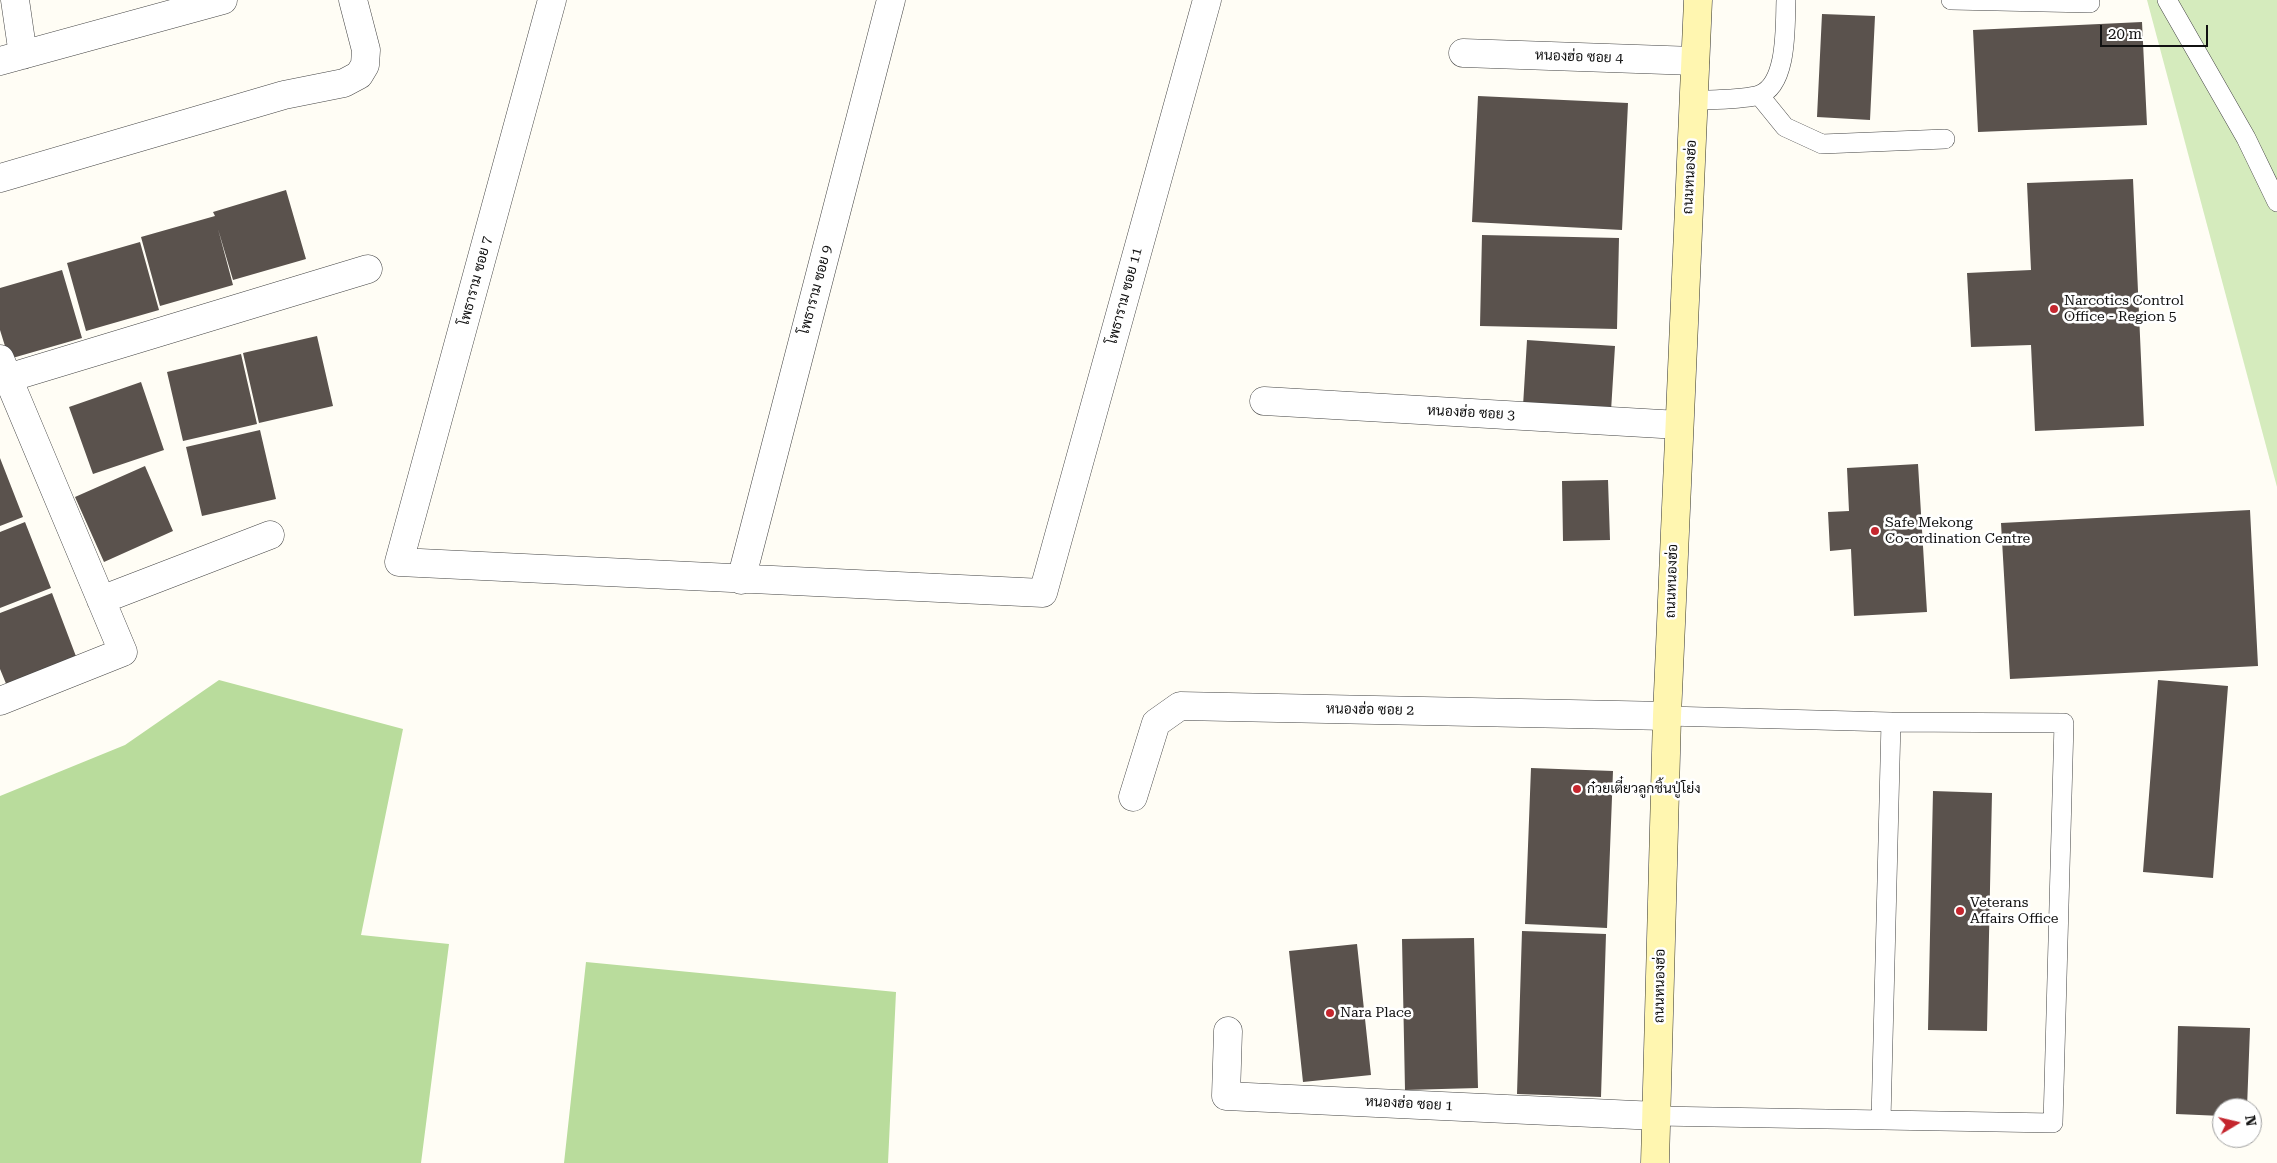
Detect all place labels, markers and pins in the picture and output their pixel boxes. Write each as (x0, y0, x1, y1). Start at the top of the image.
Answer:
place label: Narcotics Control Office - Region 5 (2064, 293, 2184, 326)
marker: Narcotics Control Office - Region 5 (2048, 303, 2060, 315)
place label: Safe Mekong Co-ordination Centre (1885, 515, 2030, 548)
marker: Safe Mekong Co-ordination Centre (1869, 525, 1881, 537)
place label: ก๋วยเตี๋ยวลูกชิ้นปู่โย่ง (1587, 781, 1701, 797)
marker: ก๋วยเตี๋ยวลูกชิ้นปู่โย่ง (1571, 783, 1583, 795)
place label: Veterans Affairs Office (1970, 895, 2058, 928)
marker: Veterans Affairs Office (1954, 905, 1966, 917)
place label: Nara Place (1340, 1005, 1412, 1021)
marker: Nara Place (1324, 1007, 1336, 1019)

